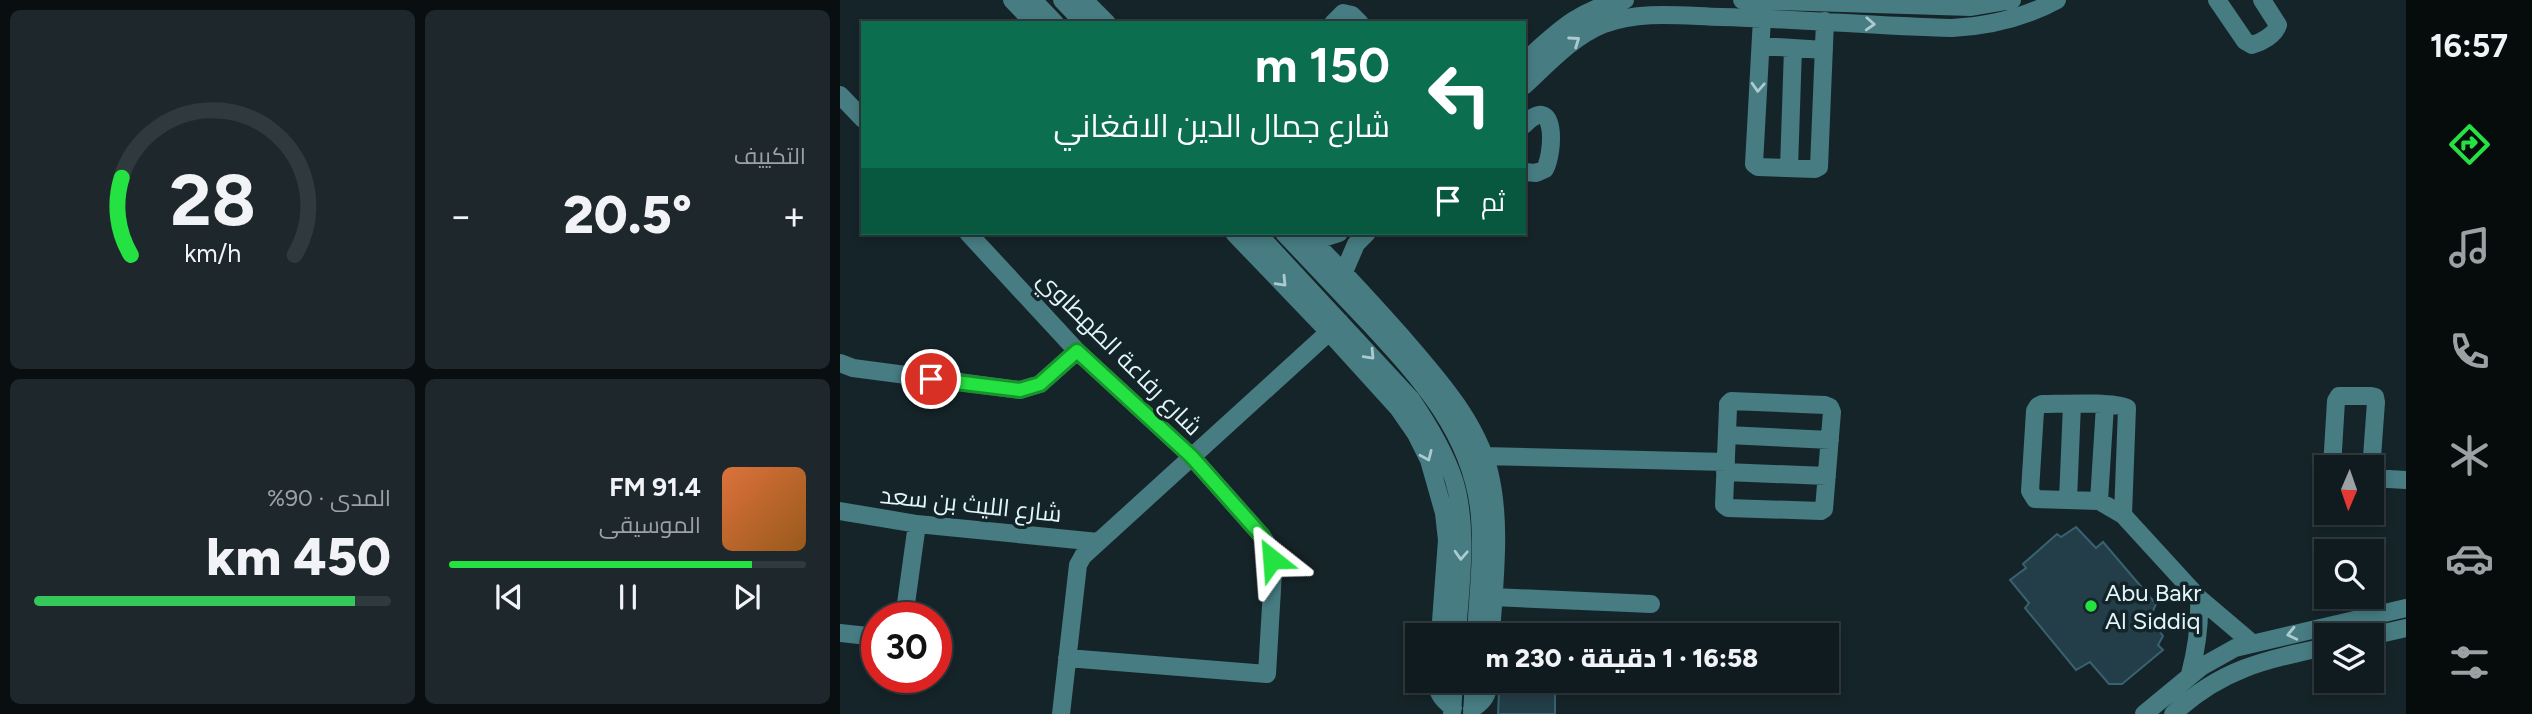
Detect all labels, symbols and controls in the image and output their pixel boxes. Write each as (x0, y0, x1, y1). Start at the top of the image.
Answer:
one-way arrow (1865, 16, 1876, 31)
text: 16:57 (2430, 27, 2508, 65)
text: 150 m (1255, 35, 1390, 94)
one-way arrow (1567, 37, 1580, 49)
icon: left (1414, 49, 1505, 140)
one-way arrow (1751, 81, 1766, 92)
text: شارع جمال الدين الافغاني (1053, 107, 1390, 145)
icon: directions (2445, 120, 2494, 169)
text: التكييف (734, 142, 806, 170)
text: 28 (169, 157, 256, 244)
icon: arrive (1429, 182, 1467, 220)
text: 20.5° (563, 184, 692, 246)
text: ثم (1481, 186, 1505, 218)
text: − (449, 193, 473, 239)
text: + (782, 193, 806, 239)
icon: music (2445, 223, 2494, 272)
text: km/h (184, 238, 241, 268)
street label: شارع رفاعة الطهطاوي (1029, 265, 1208, 444)
one-way arrow (1273, 274, 1286, 287)
icon: phone (2445, 327, 2494, 376)
one-way arrow (1362, 347, 1374, 360)
pin (901, 349, 961, 409)
icon: arrive (912, 360, 950, 398)
icon: climate (2445, 431, 2494, 480)
one-way arrow (1419, 449, 1433, 461)
north arrow (2314, 455, 2384, 525)
map controls (2314, 455, 2384, 693)
text: 91.4 FM (609, 471, 701, 503)
street label: شارع الليث بن سعد (879, 480, 1063, 530)
text: المدى · 90% (267, 484, 391, 512)
text: الموسيقى (599, 511, 701, 539)
position arrow (1235, 522, 1309, 596)
text: 450 km (206, 526, 391, 588)
icon: car (2445, 534, 2494, 583)
button: search (2314, 539, 2384, 609)
one-way arrow (1454, 549, 1469, 560)
icon: previous (490, 578, 528, 616)
icon: pause (609, 578, 647, 616)
icon: next (728, 578, 766, 616)
place label: Abu Bakr Al Siddiq (2105, 578, 2201, 635)
marker: Abu Bakr Al Siddiq (2083, 598, 2099, 614)
speed limit sign: 30 (861, 602, 952, 693)
button: layers (2314, 623, 2384, 693)
one-way arrow (2286, 626, 2298, 640)
icon: filters (2445, 638, 2494, 687)
text: 16:58 · 1 دقيقة · 230 m (1486, 642, 1758, 674)

